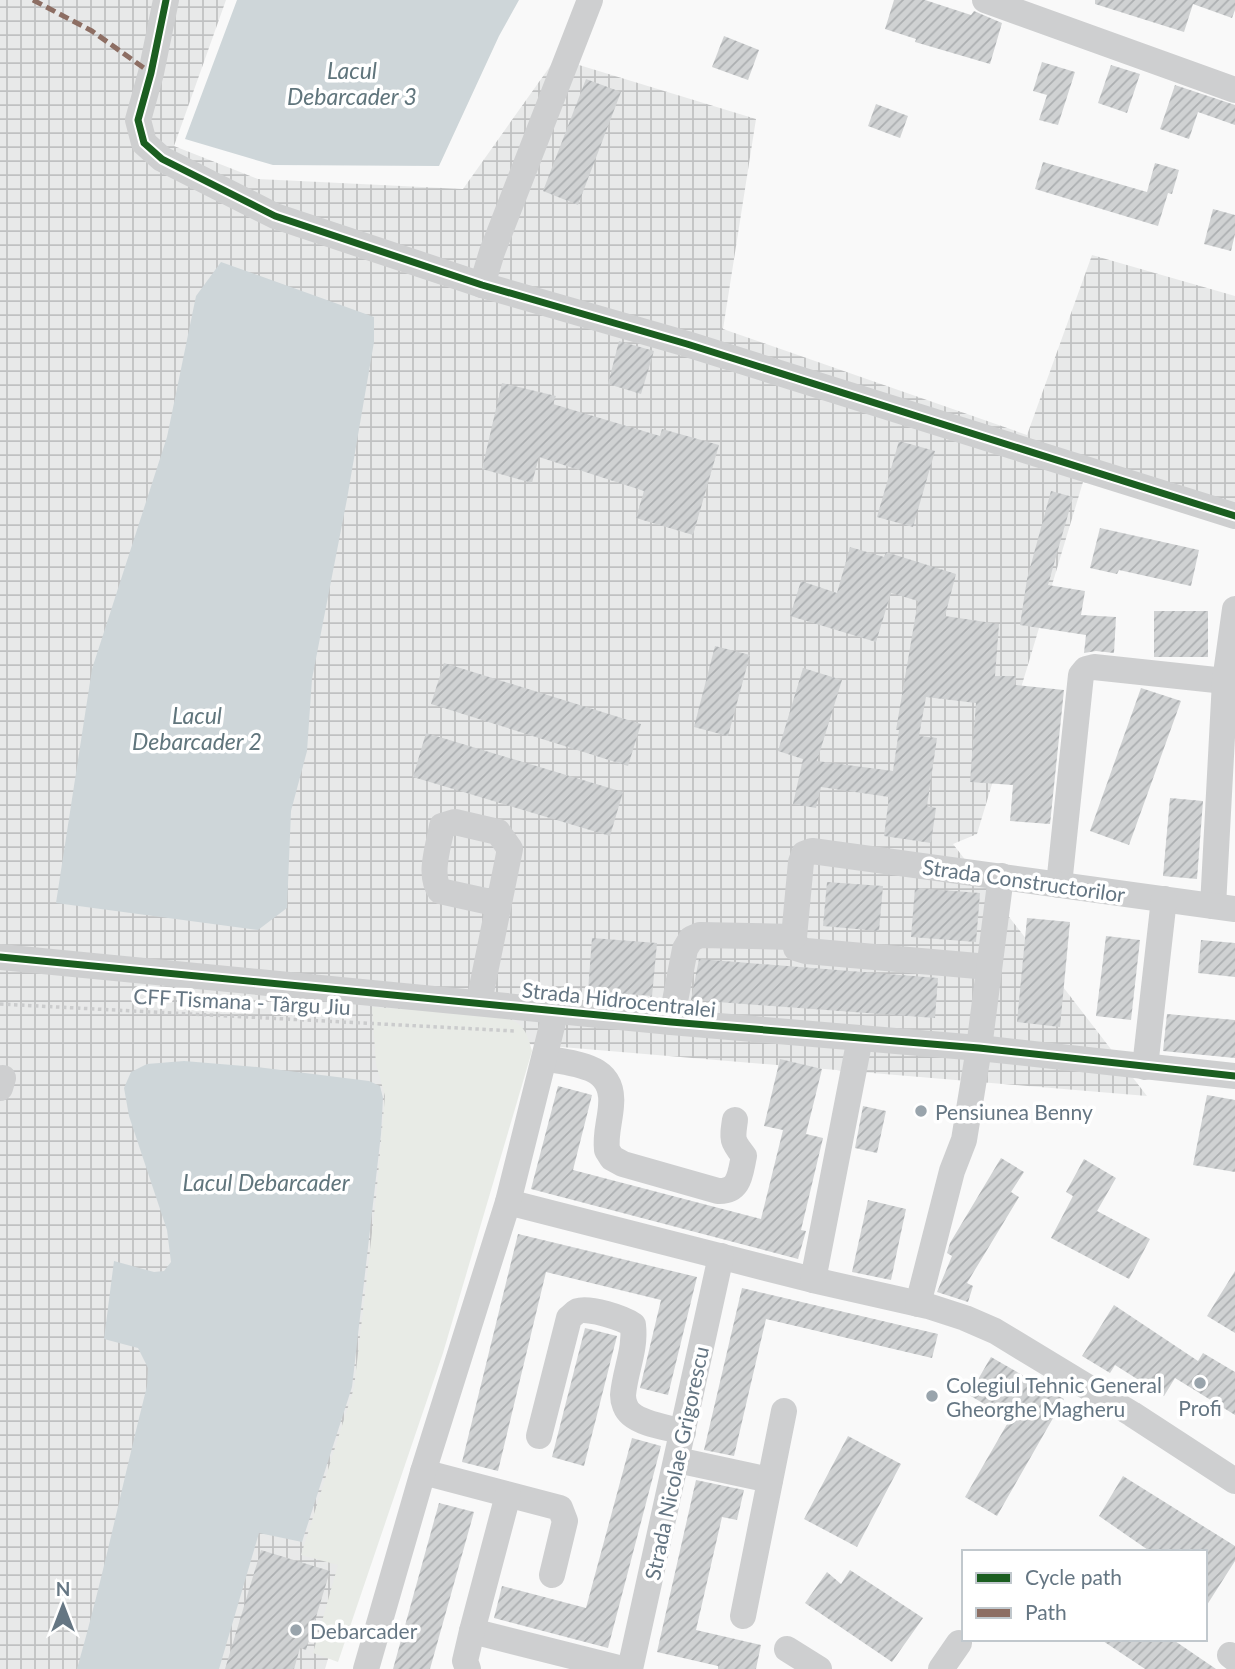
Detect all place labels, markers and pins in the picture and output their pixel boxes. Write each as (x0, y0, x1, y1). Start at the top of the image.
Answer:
place label: Pensiunea Benny (935, 1099, 1093, 1124)
marker: Pensiunea Benny (913, 1103, 929, 1119)
place label: Colegiul Tehnic General Gheorghe Magheru (946, 1372, 1162, 1421)
marker: Profi (1192, 1375, 1208, 1391)
marker: Colegiul Tehnic General Gheorghe Magheru (924, 1388, 940, 1404)
place label: Profi (1178, 1395, 1222, 1420)
place label: Debarcader (310, 1618, 418, 1643)
marker: Debarcader (288, 1622, 304, 1638)

